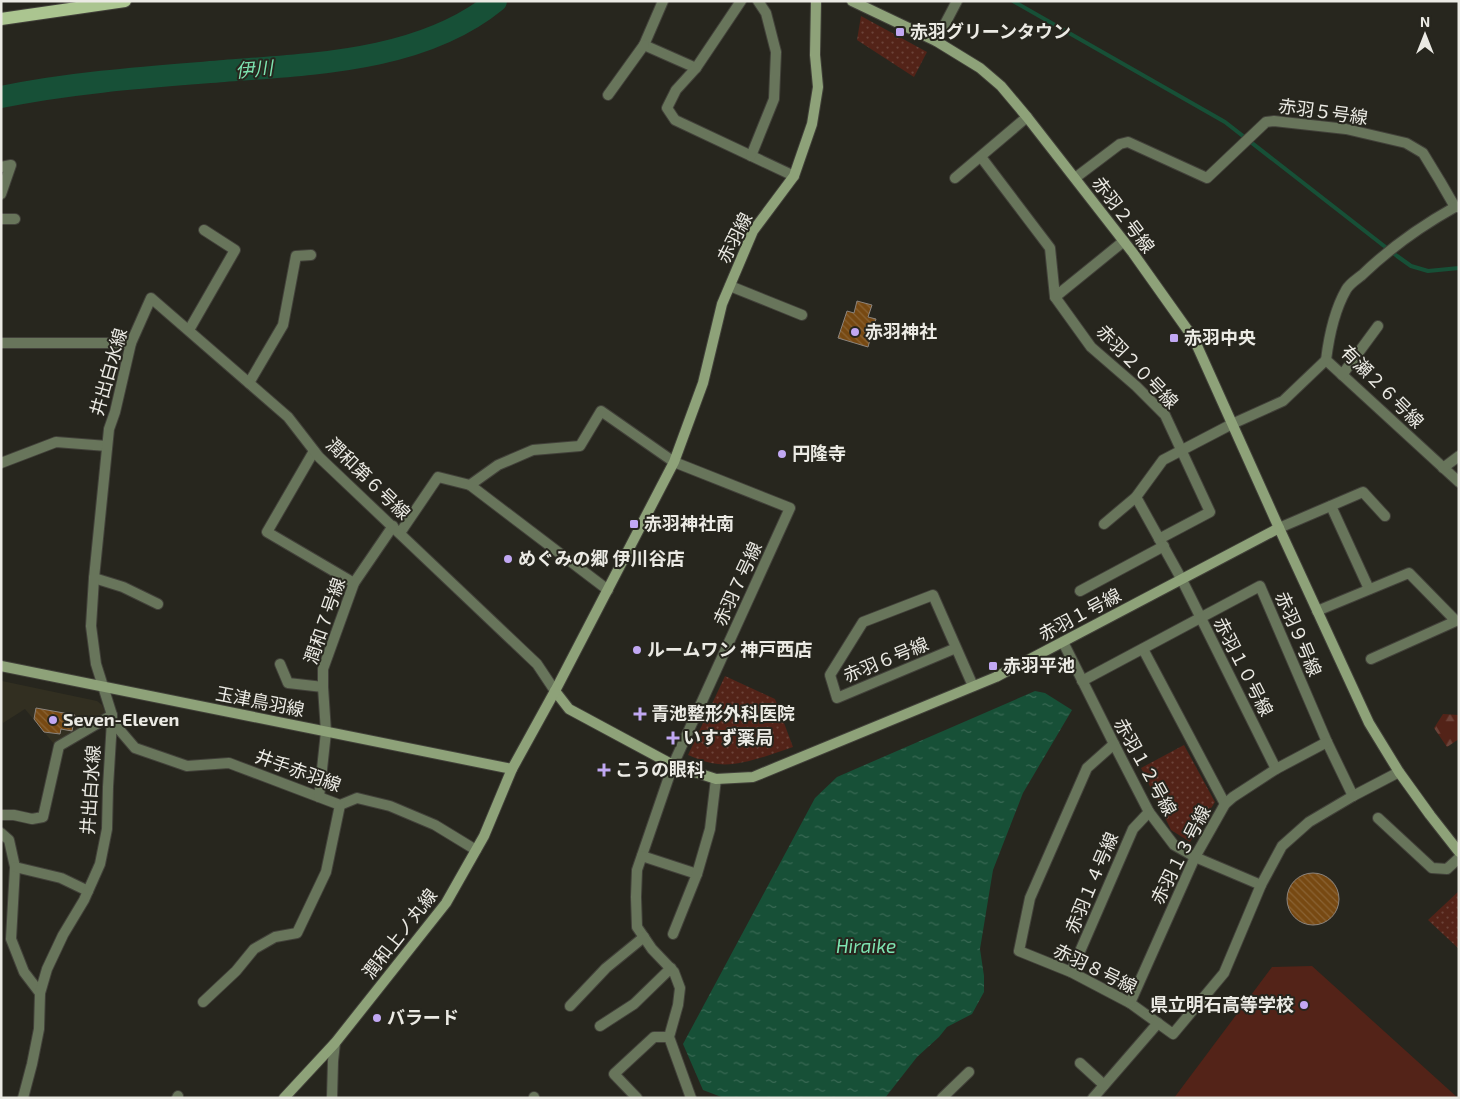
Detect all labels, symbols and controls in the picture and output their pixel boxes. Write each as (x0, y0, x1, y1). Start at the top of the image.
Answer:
north arrow (1400, 10, 1450, 60)
text: N (1420, 13, 1430, 30)
place label: 赤羽グリーンタウン (910, 20, 1071, 42)
marker: 赤羽グリーンタウン (894, 26, 906, 38)
water label: 伊川 (234, 55, 276, 82)
street label: 赤羽５号線 (1277, 94, 1369, 128)
street label: 赤羽２号線 (1088, 172, 1160, 257)
street label: 赤羽線 (712, 208, 756, 267)
place label: 赤羽神社 (865, 320, 937, 342)
street label: 赤羽２０号線 (1092, 320, 1183, 413)
street label: 井出白水線 (85, 325, 131, 418)
marker: 赤羽神社 (849, 326, 861, 338)
place label: 赤羽中央 (1184, 326, 1256, 348)
marker: 赤羽中央 (1168, 332, 1180, 344)
street label: 有瀬２６号線 (1337, 340, 1429, 432)
street label: 潤和第６号線 (322, 433, 415, 524)
place label: 円隆寺 (792, 442, 846, 464)
marker: 円隆寺 (776, 448, 788, 460)
place label: 赤羽神社南 (644, 512, 734, 534)
marker: 赤羽神社南 (628, 518, 640, 530)
street label: 赤羽７号線 (708, 538, 766, 629)
place label: めぐみの郷 伊川谷店 (518, 547, 684, 569)
marker: めぐみの郷 伊川谷店 (502, 553, 514, 565)
street label: 潤和７号線 (299, 575, 349, 667)
street label: 赤羽１号線 (1035, 583, 1124, 645)
street label: 赤羽９号線 (1271, 588, 1327, 679)
street label: 赤羽１０号線 (1210, 613, 1278, 720)
street label: 赤羽６号線 (840, 632, 931, 686)
place label: ルームワン 神戸西店 (647, 638, 812, 660)
marker: ルームワン 神戸西店 (631, 644, 643, 656)
place label: 赤羽平池 (1003, 654, 1075, 676)
marker: 赤羽平池 (987, 660, 999, 672)
street label: 玉津鳥羽線 (214, 682, 306, 720)
place label: 青池整形外科医院 (651, 702, 795, 724)
marker: 青池整形外科医院 (633, 707, 647, 721)
place label: Seven-Eleven (63, 708, 179, 730)
marker: Seven-Eleven (47, 714, 59, 726)
street label: 赤羽１２号線 (1110, 714, 1182, 819)
place label: いすず薬局 (683, 726, 773, 748)
marker: いすず薬局 (667, 732, 679, 744)
street label: 井出白水線 (76, 744, 104, 836)
street label: 井手赤羽線 (252, 744, 344, 796)
place label: こうの眼科 (615, 758, 705, 780)
marker: こうの眼科 (597, 763, 611, 777)
street label: 赤羽１３号線 (1146, 801, 1214, 908)
street label: 赤羽１４号線 (1060, 829, 1122, 937)
street label: 潤和上ノ丸線 (357, 884, 441, 983)
water label: Hiraike (836, 934, 896, 957)
street label: 赤羽８号線 (1050, 938, 1141, 998)
place label: 県立明石高等学校 (1150, 993, 1294, 1015)
marker: 県立明石高等学校 (1298, 999, 1310, 1011)
place label: バラード (387, 1006, 459, 1028)
marker: バラード (371, 1012, 383, 1024)

